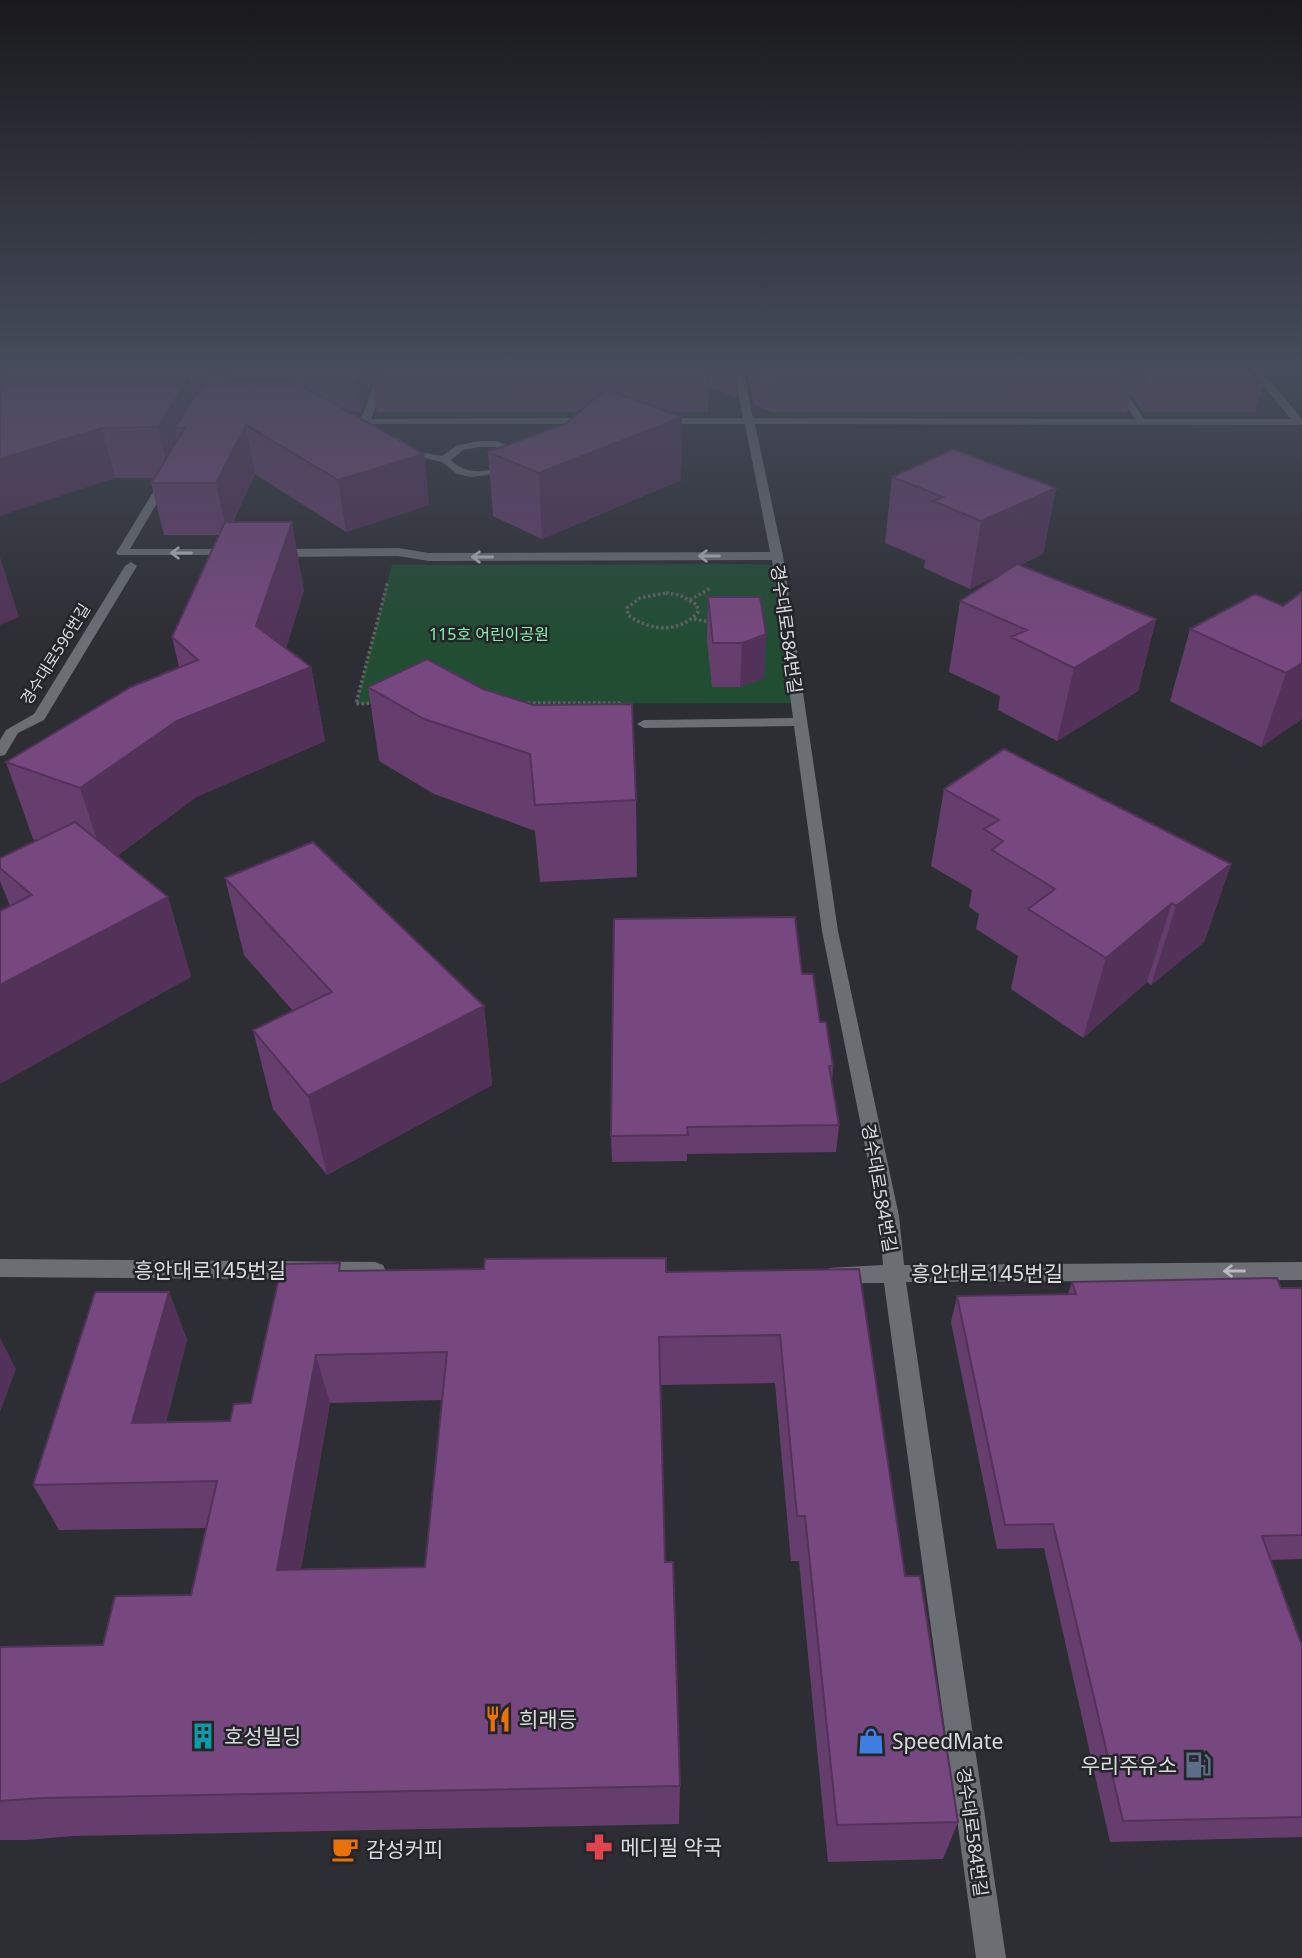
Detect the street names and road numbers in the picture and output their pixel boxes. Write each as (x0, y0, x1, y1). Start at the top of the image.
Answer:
street label: 경수대로584번길 (766, 563, 808, 695)
street label: 경수대로596번길 (15, 599, 95, 709)
street label: 경수대로584번길 (857, 1122, 903, 1254)
street label: 흥안대로145번길 (134, 1256, 286, 1284)
street label: 흥안대로145번길 (911, 1259, 1063, 1287)
street label: 경수대로584번길 (952, 1766, 994, 1898)

